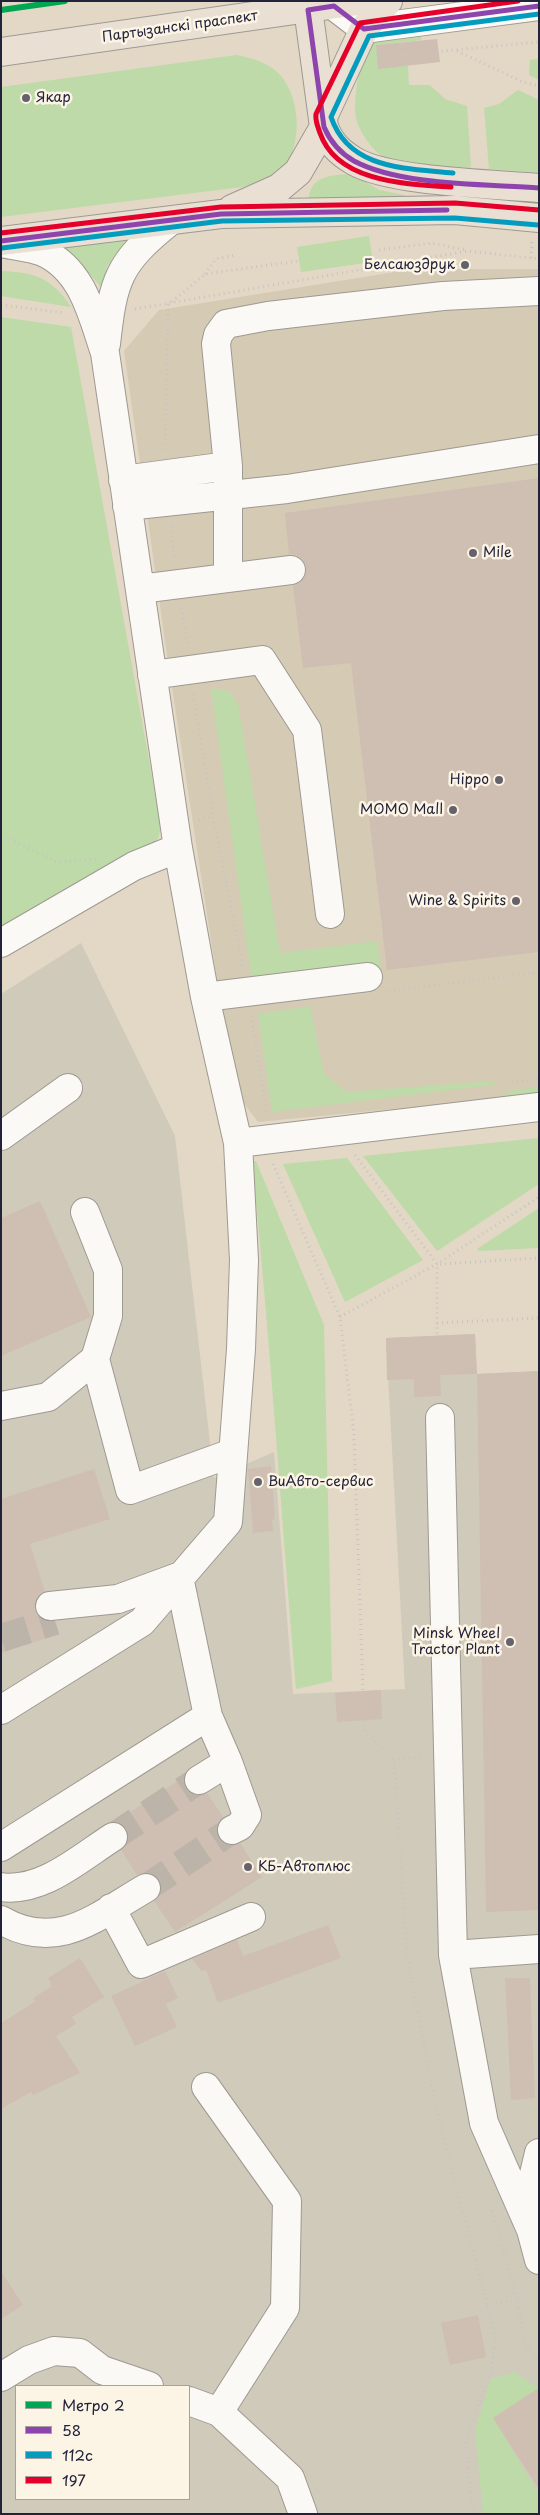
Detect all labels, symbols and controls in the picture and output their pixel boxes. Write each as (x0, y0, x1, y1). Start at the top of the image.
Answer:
street label: Партызанскі праспект (101, 8, 259, 46)
place label: Якар (36, 90, 71, 106)
marker: Якар (20, 92, 32, 104)
place label: Белсаюздрук (364, 257, 455, 273)
marker: Белсаюздрук (459, 259, 471, 271)
place label: Mile (483, 545, 512, 561)
marker: Mile (467, 547, 479, 559)
place label: Hippo (450, 772, 489, 788)
marker: Hippo (493, 774, 505, 786)
place label: MOMO Mall (360, 802, 443, 818)
marker: MOMO Mall (447, 804, 459, 816)
place label: Wine & Spirits (408, 893, 506, 909)
marker: Wine & Spirits (510, 895, 522, 907)
place label: ВиАвто-сервис (268, 1474, 373, 1490)
marker: ВиАвто-сервис (252, 1476, 264, 1488)
place label: Minsk Wheel Tractor Plant (411, 1626, 500, 1658)
marker: Minsk Wheel Tractor Plant (504, 1636, 516, 1648)
place label: КБ-Автоплюс (258, 1859, 350, 1875)
marker: КБ-Автоплюс (242, 1861, 254, 1873)
legend (15, 2385, 190, 2500)
text: Метро 2 (62, 2393, 125, 2416)
text: 58 (62, 2418, 81, 2441)
text: 112с (62, 2443, 93, 2466)
text: 197 (62, 2468, 86, 2491)

